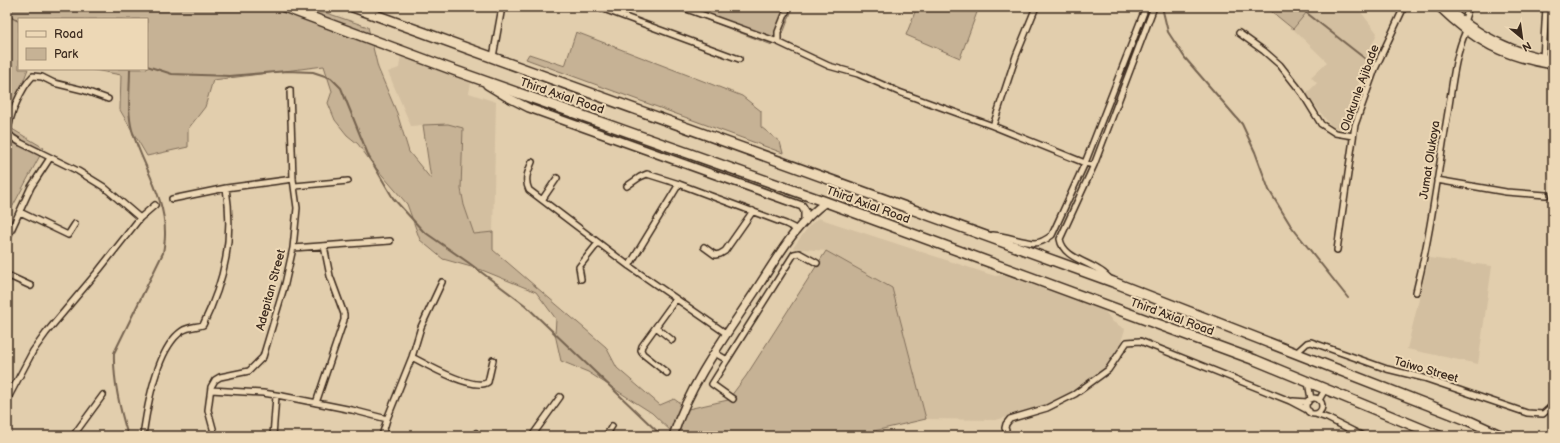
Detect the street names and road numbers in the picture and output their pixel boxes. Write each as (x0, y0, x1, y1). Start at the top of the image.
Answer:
street label: Olakunle Ajibade (1337, 43, 1383, 133)
street label: Third Axial Road (518, 75, 606, 117)
street label: Jumat Olukoya (1416, 119, 1444, 200)
street label: Third Axial Road (824, 183, 912, 227)
street label: Adepitan Street (253, 247, 289, 332)
street label: Third Axial Road (1128, 295, 1216, 339)
street label: Taiwo Street (1392, 354, 1460, 386)

